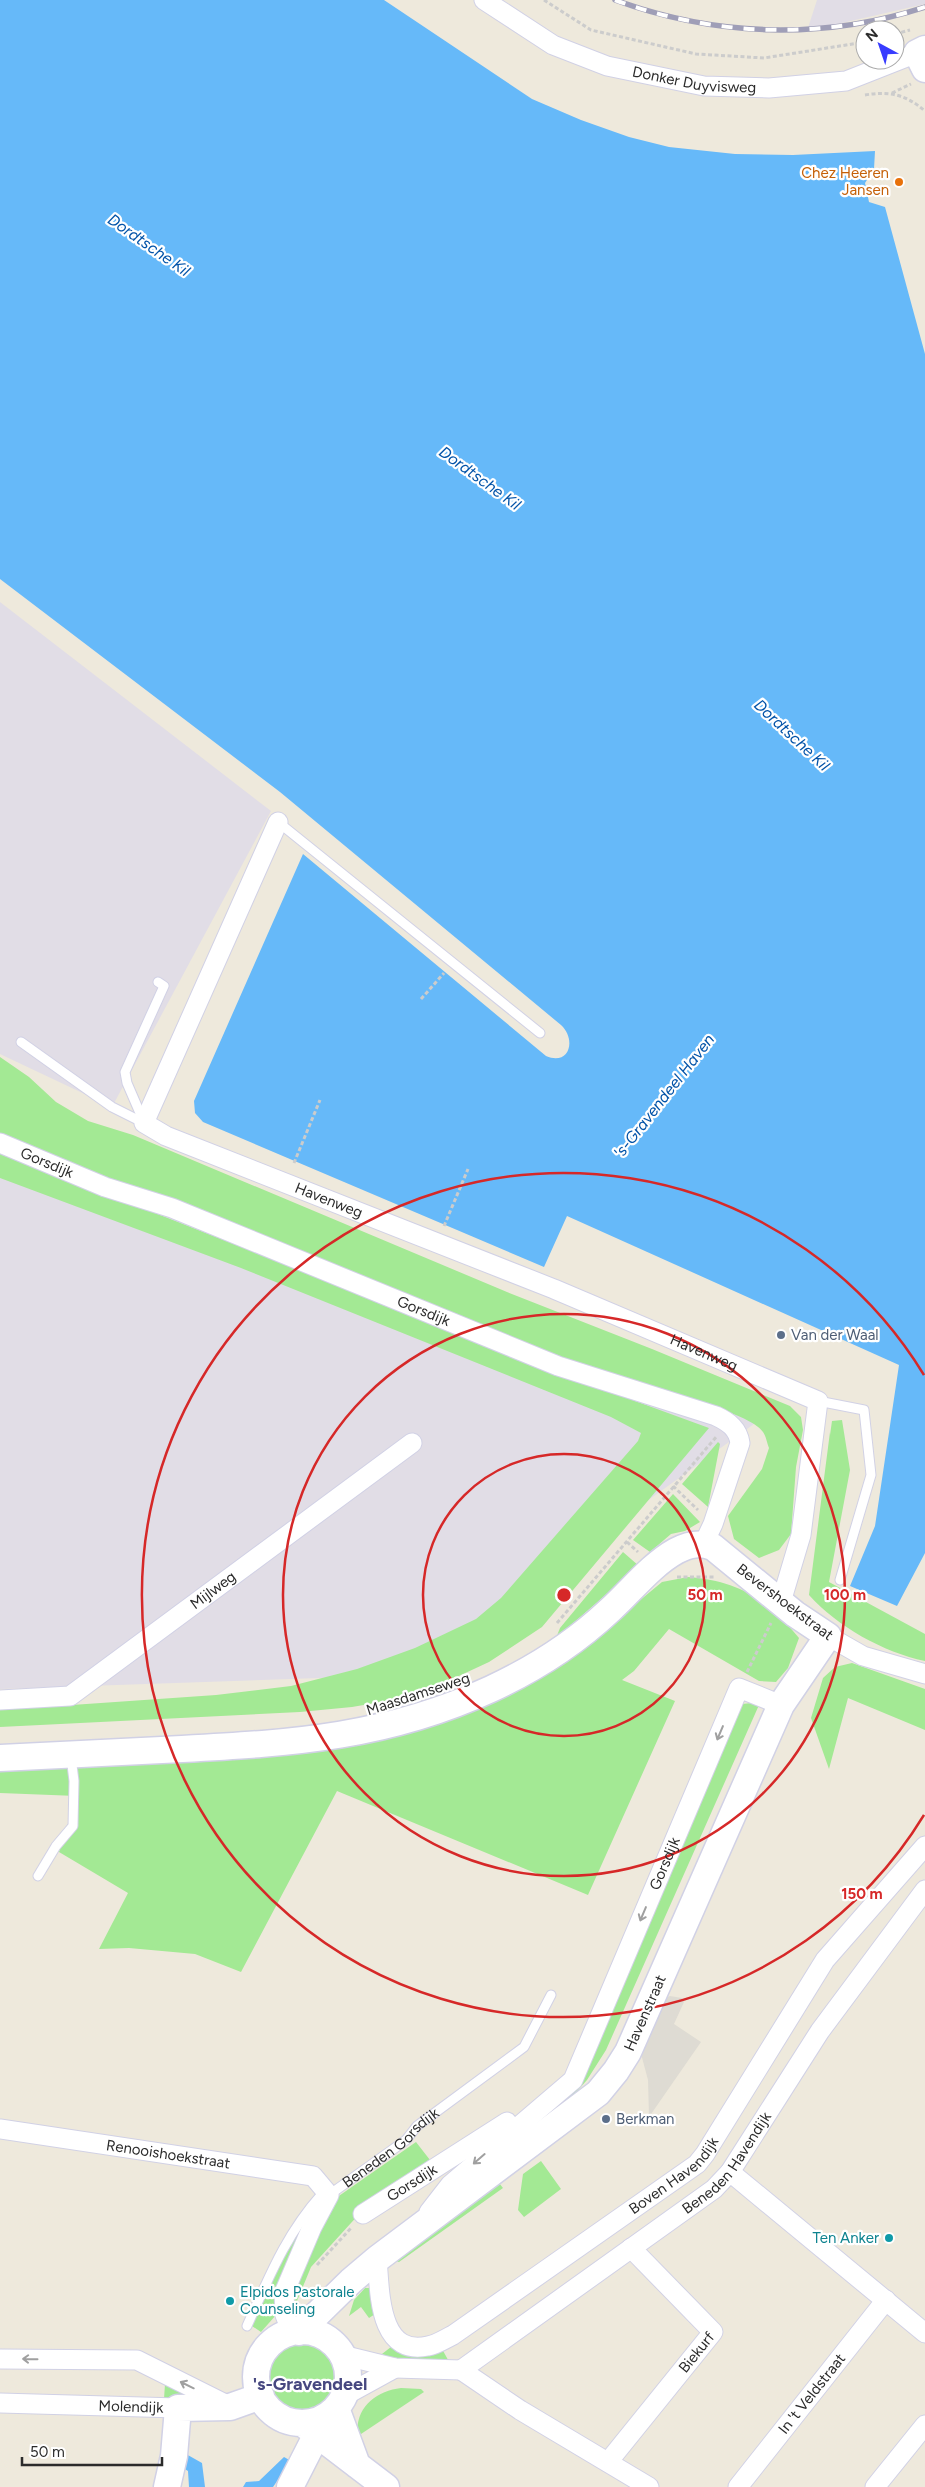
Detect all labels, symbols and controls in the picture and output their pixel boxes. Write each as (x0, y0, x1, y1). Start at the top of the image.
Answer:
north arrow (855, 20, 905, 70)
text: N (862, 25, 882, 45)
street label: Donker Duyvisweg (631, 62, 756, 97)
place label: Chez Heeren Jansen (801, 164, 889, 199)
marker: Chez Heeren Jansen (893, 176, 905, 188)
water label: Dordtsche Kil (104, 210, 194, 281)
water label: Dordtsche Kil (435, 442, 525, 514)
water label: Dordtsche Kil (750, 695, 834, 775)
water label: 's-Gravendeel Haven (610, 1030, 718, 1162)
street label: Gorsdijk (18, 1144, 77, 1182)
street label: Havenweg (292, 1179, 365, 1222)
street label: Gorsdijk (394, 1292, 454, 1330)
place label: Van der Waal (791, 1326, 879, 1344)
marker: Van der Waal (775, 1329, 787, 1341)
street label: Havenweg (668, 1330, 740, 1375)
street label: Bevershoekstraat (733, 1560, 837, 1644)
street label: Mijlweg (187, 1567, 239, 1613)
centre of rings (555, 1586, 573, 1604)
text: 50 m (687, 1586, 723, 1604)
text: 100 m (824, 1586, 866, 1604)
street label: Maasdamseweg (364, 1669, 472, 1719)
one-way arrow (715, 1725, 725, 1740)
street label: Gorsdijk (645, 1834, 684, 1893)
text: 150 m (841, 1885, 883, 1903)
one-way arrow (637, 1906, 647, 1921)
street label: Havenstraat (620, 1972, 670, 2054)
street label: Beneden Gorsdijk (338, 2104, 442, 2192)
street label: Beneden Havendijk (679, 2108, 775, 2218)
place label: Berkman (616, 2110, 675, 2128)
marker: Berkman (600, 2113, 612, 2125)
street label: Boven Havendijk (625, 2133, 723, 2218)
street label: Renooishoekstraat (105, 2136, 232, 2172)
one-way arrow (473, 2154, 486, 2165)
street label: Gorsdijk (384, 2160, 440, 2206)
place label: Ten Anker (812, 2229, 879, 2247)
marker: Ten Anker (883, 2232, 895, 2244)
place label: Elpidos Pastorale Counseling (240, 2283, 354, 2318)
marker: Elpidos Pastorale Counseling (224, 2295, 236, 2307)
street label: Biekurf (675, 2328, 719, 2376)
street label: In 't Veldstraat (775, 2350, 849, 2437)
one-way arrow (22, 2354, 38, 2364)
district label: 's-Gravendeel (253, 2373, 367, 2395)
one-way arrow (180, 2380, 195, 2389)
street label: Molendijk (98, 2397, 164, 2417)
scale bar (22, 2434, 162, 2466)
text: 50 m (30, 2443, 65, 2461)

